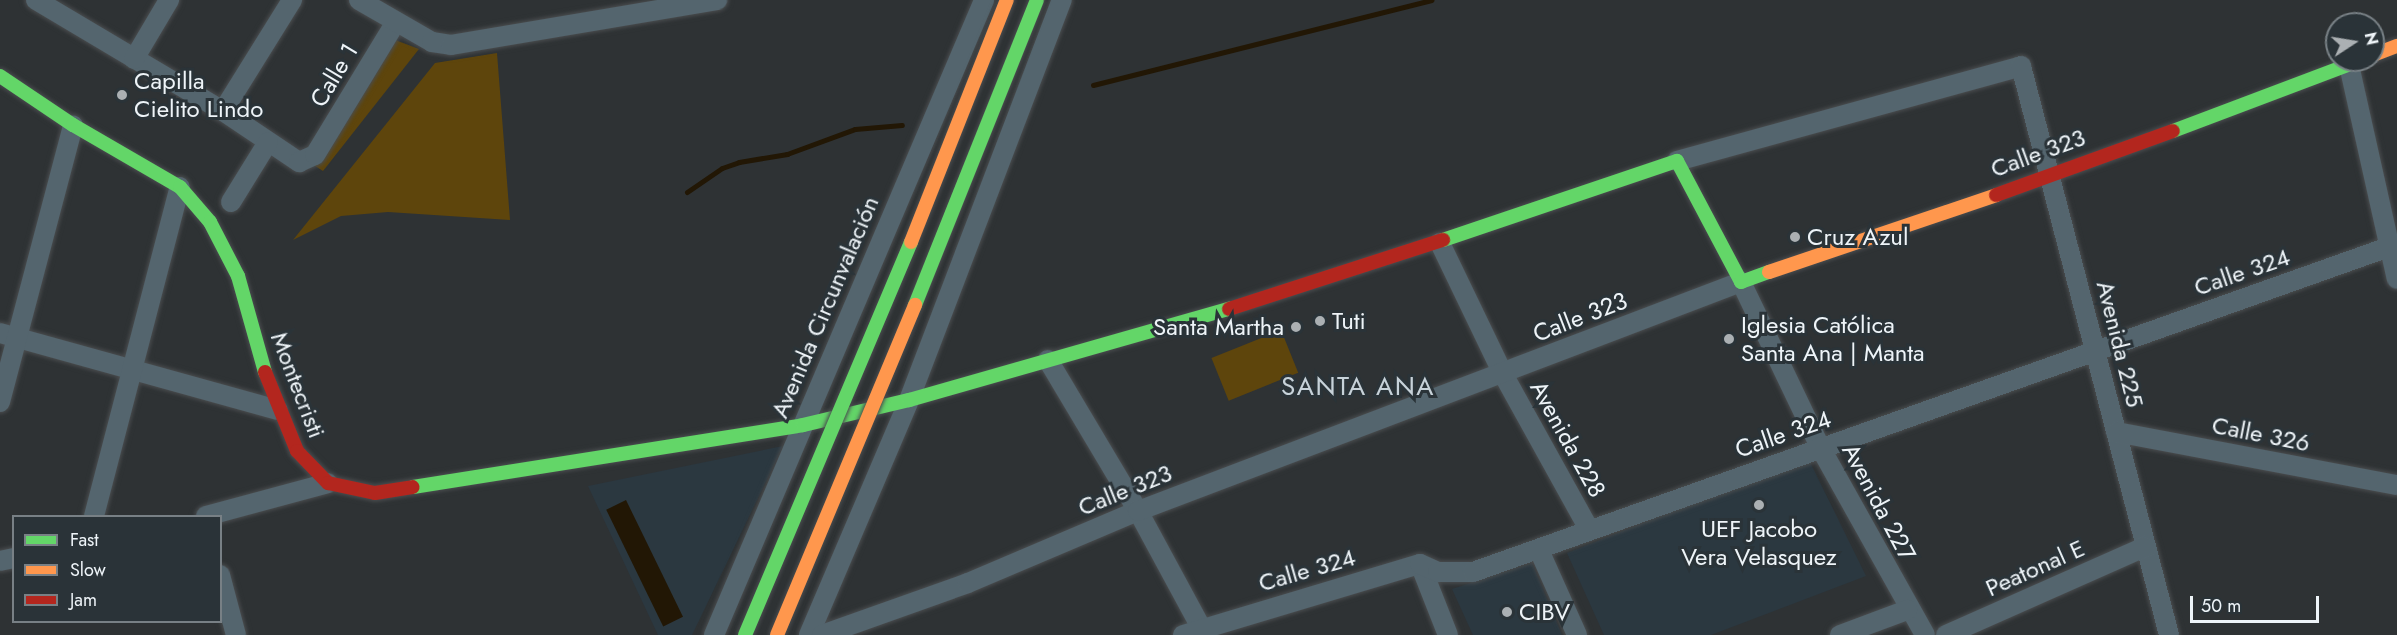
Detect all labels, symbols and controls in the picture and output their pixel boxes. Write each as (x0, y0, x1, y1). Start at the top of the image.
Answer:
north arrow (2325, 12, 2385, 72)
text: N (2359, 30, 2384, 47)
street label: Calle 1 (304, 38, 364, 112)
place label: Capilla Cielito Lindo (134, 67, 263, 123)
marker: Capilla Cielito Lindo (115, 88, 129, 102)
street label: Calle 323 (1987, 123, 2089, 183)
street label: Avenida Circunvalación (765, 192, 885, 422)
place label: Cruz Azul (1807, 223, 1908, 251)
marker: Cruz Azul (1788, 230, 1802, 244)
street label: Calle 324 (2190, 242, 2294, 302)
street label: Avenida 225 (2090, 278, 2150, 410)
street label: Calle 323 (1529, 286, 1631, 348)
place label: Tuti (1332, 307, 1366, 335)
place label: Iglesia Católica Santa Ana | Manta (1741, 311, 1925, 367)
place label: Santa Martha (1153, 313, 1284, 341)
marker: Tuti (1313, 314, 1327, 328)
marker: Santa Martha (1289, 320, 1303, 334)
street label: Montecristi (265, 328, 331, 442)
marker: Iglesia Católica Santa Ana | Manta (1722, 332, 1736, 346)
district label: SANTA ANA (1281, 371, 1435, 403)
street label: Avenida 228 (1524, 376, 1612, 502)
street label: Calle 324 (1731, 404, 1835, 464)
street label: Calle 326 (2210, 410, 2312, 458)
street label: Avenida 227 (1836, 439, 1922, 565)
street label: Calle 323 (1074, 458, 1176, 522)
marker: UEF Jacobo Vera Velasquez (1752, 498, 1766, 512)
legend (12, 515, 222, 623)
place label: UEF Jacobo Vera Velasquez (1681, 515, 1837, 571)
text: Fast (70, 527, 99, 553)
street label: Peatonal E (1981, 533, 2089, 603)
street label: Calle 324 (1255, 542, 1359, 598)
text: Slow (70, 557, 106, 583)
scale bar (2193, 584, 2322, 622)
text: Jam (70, 587, 97, 613)
text: 50 m (2201, 593, 2241, 619)
place label: CIBV (1519, 598, 1570, 626)
marker: CIBV (1500, 605, 1514, 619)

